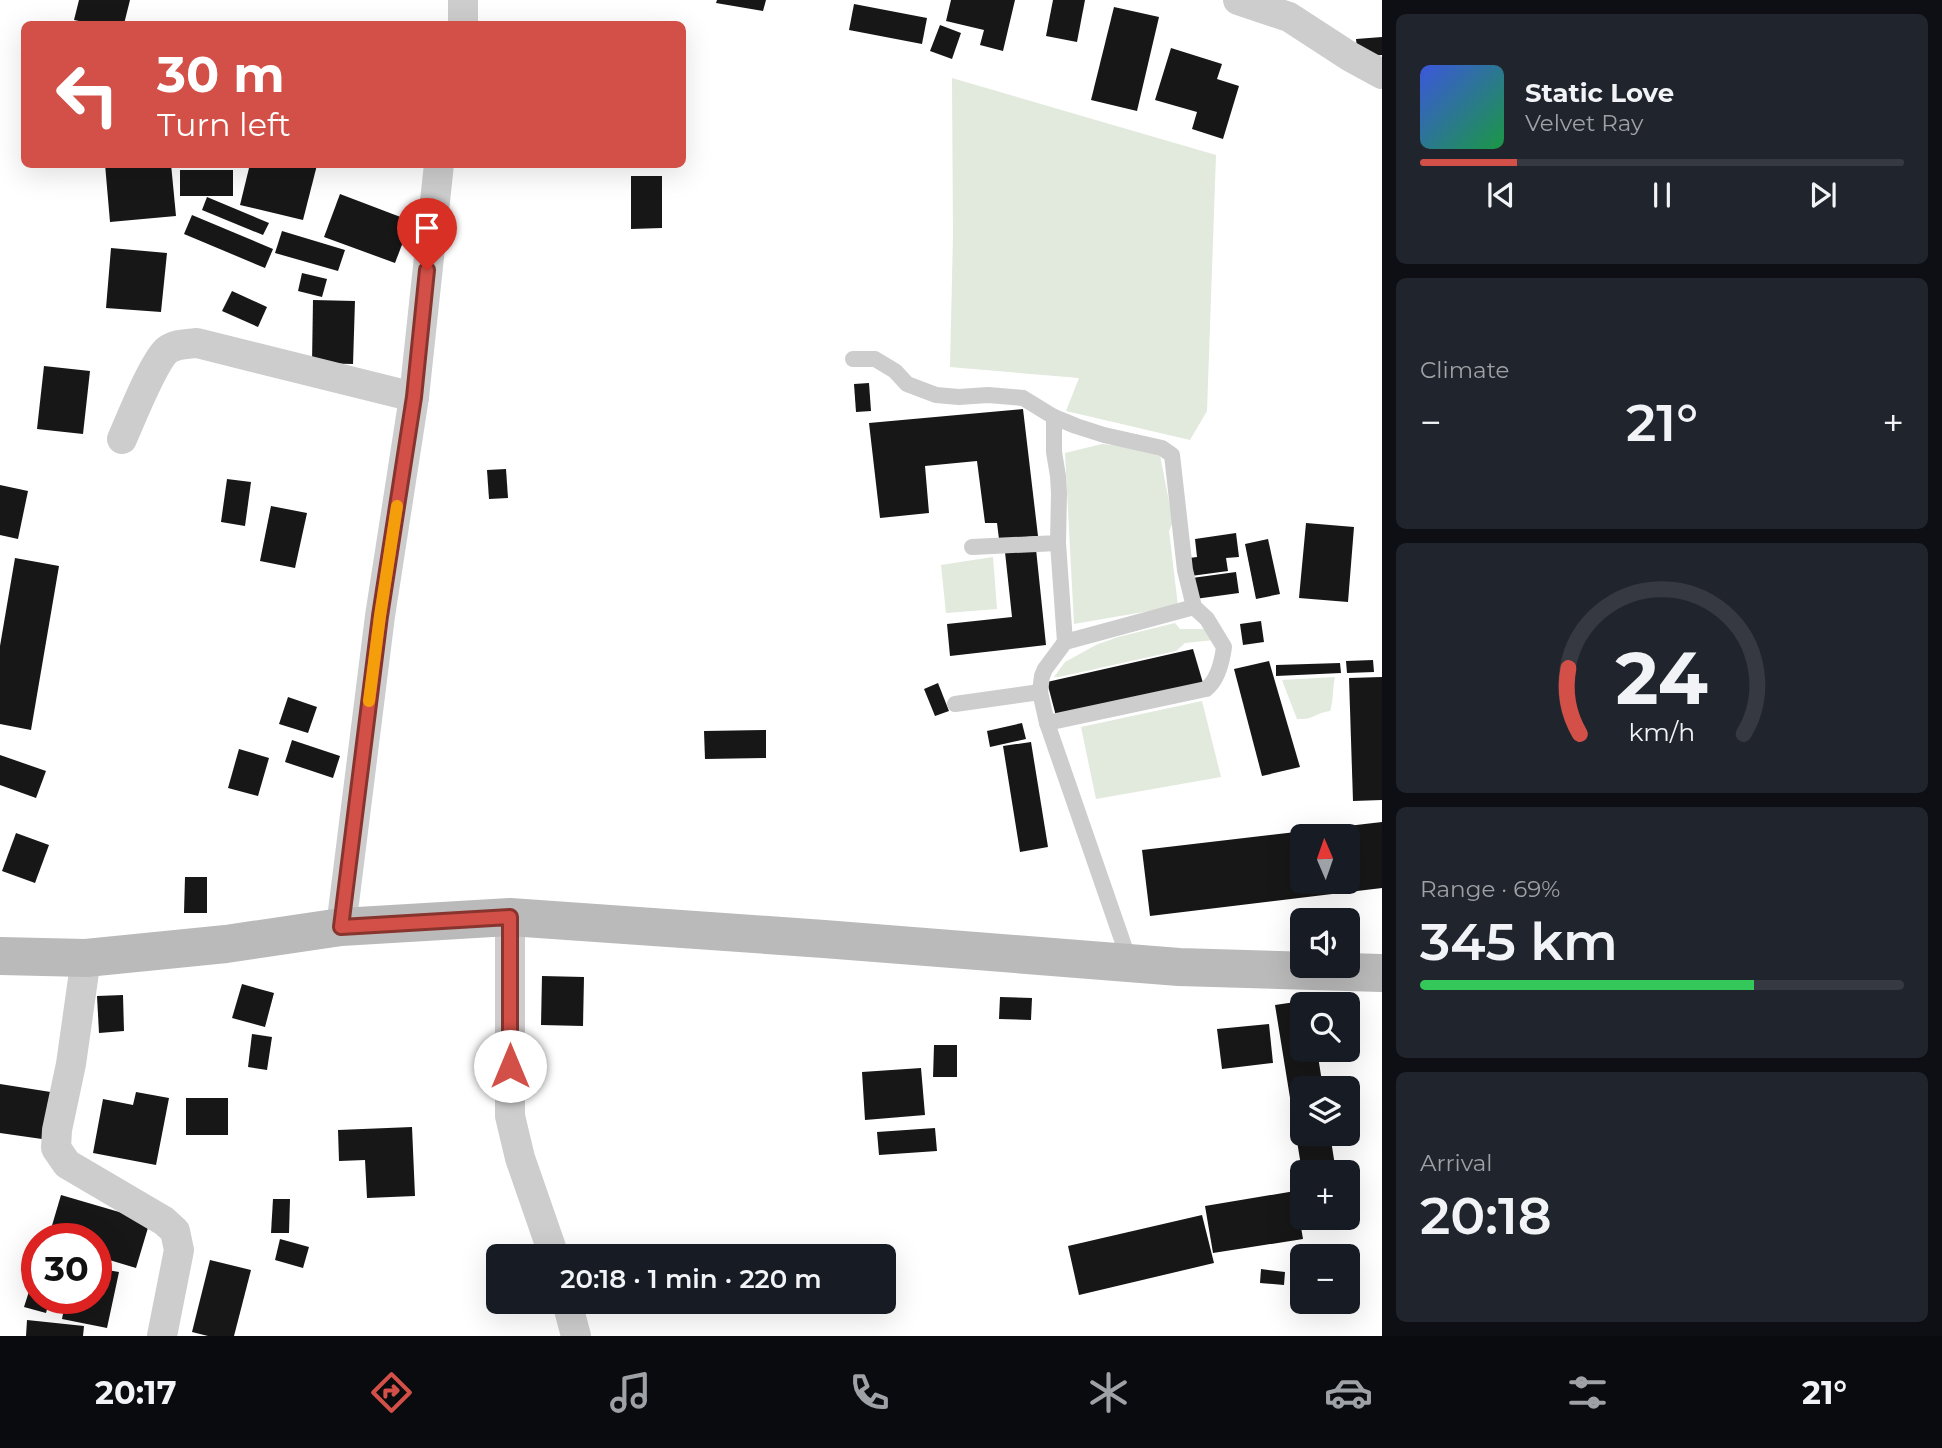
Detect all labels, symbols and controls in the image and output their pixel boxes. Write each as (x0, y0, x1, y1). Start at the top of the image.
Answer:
text: 30 m (157, 45, 285, 104)
icon: left (42, 49, 133, 140)
text: Static Love (1525, 77, 1674, 109)
text: Turn left (157, 105, 291, 144)
text: Velvet Ray (1525, 109, 1643, 137)
icon: previous (1482, 176, 1520, 214)
icon: pause (1643, 176, 1681, 214)
icon: next (1804, 176, 1842, 214)
pin (397, 198, 457, 270)
icon: arrive (408, 209, 446, 247)
text: Climate (1420, 356, 1509, 384)
text: 21° (1626, 391, 1698, 454)
text: − (1420, 399, 1442, 446)
text: + (1882, 399, 1904, 446)
text: 24 (1616, 634, 1708, 722)
text: km/h (1629, 717, 1695, 747)
north arrow (1290, 824, 1360, 894)
map controls (1290, 824, 1360, 1314)
text: Range · 69% (1420, 875, 1560, 903)
button: sound (1290, 908, 1360, 978)
text: 345 km (1420, 910, 1618, 973)
button: search (1290, 992, 1360, 1062)
position arrow (473, 1029, 547, 1103)
button: layers (1290, 1076, 1360, 1146)
text: Arrival (1420, 1149, 1493, 1177)
button: + (1290, 1160, 1360, 1230)
text: 20:18 (1420, 1184, 1552, 1247)
speed limit sign: 30 (21, 1223, 112, 1314)
button: − (1290, 1244, 1360, 1314)
text: 20:18 · 1 min · 220 m (560, 1263, 822, 1295)
icon: directions (367, 1368, 416, 1417)
icon: music (606, 1368, 655, 1417)
icon: phone (845, 1368, 894, 1417)
icon: climate (1084, 1368, 1133, 1417)
icon: car (1324, 1368, 1373, 1417)
icon: filters (1563, 1368, 1612, 1417)
text: 20:17 (95, 1373, 177, 1412)
text: 21° (1802, 1373, 1847, 1412)

